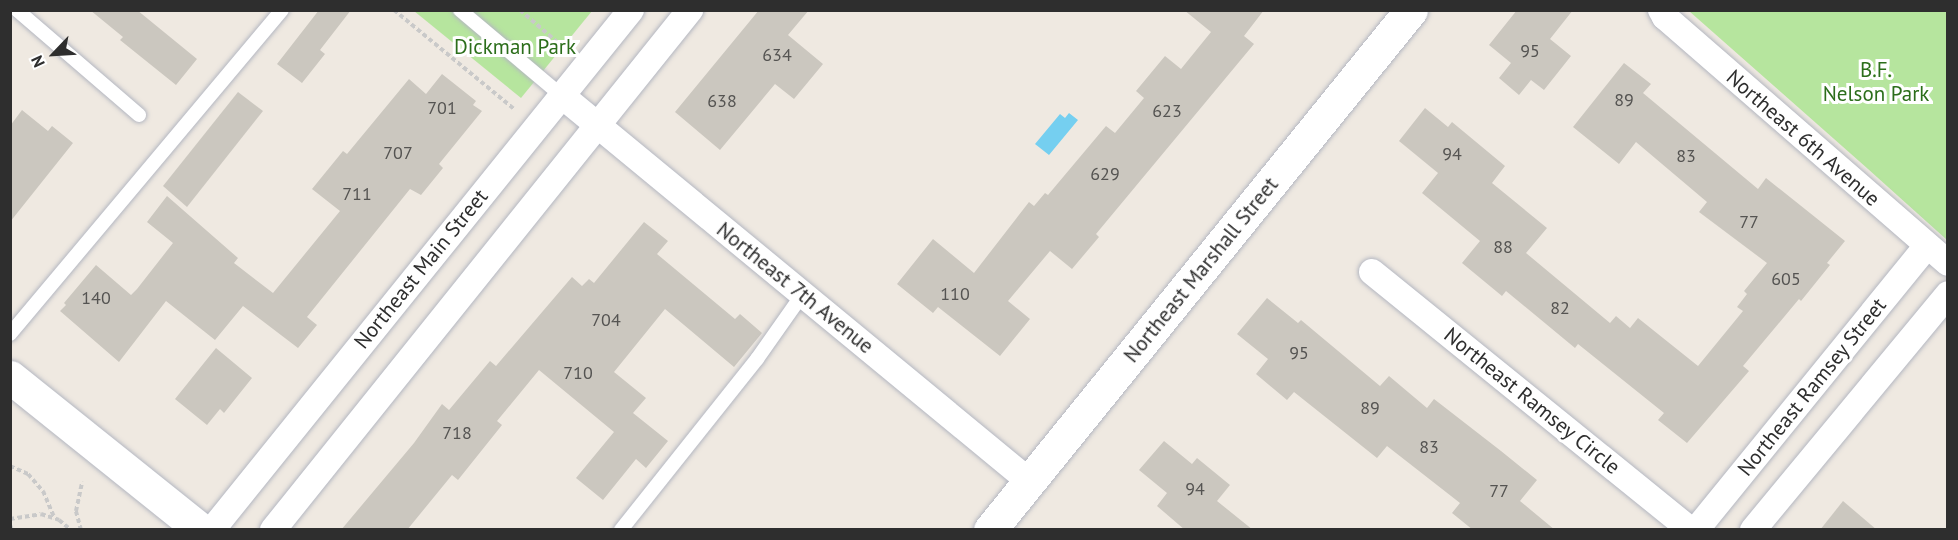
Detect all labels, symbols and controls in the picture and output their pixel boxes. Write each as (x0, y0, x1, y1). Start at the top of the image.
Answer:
north arrow (24, 24, 84, 84)
park label: Dickman Park (454, 34, 576, 60)
house number: 95 (1520, 40, 1540, 62)
house number: 634 (762, 44, 792, 66)
text: N (26, 53, 49, 71)
park label: B.F. Nelson Park (1823, 57, 1929, 107)
street label: Northeast 6th Avenue (1721, 64, 1885, 212)
house number: 89 (1614, 89, 1634, 111)
house number: 638 (707, 90, 737, 112)
house number: 701 (427, 97, 457, 119)
house number: 623 (1152, 100, 1182, 122)
house number: 707 (383, 142, 413, 164)
house number: 94 (1442, 143, 1462, 165)
house number: 83 (1676, 145, 1696, 167)
house number: 629 (1090, 163, 1120, 185)
street label: Northeast Marshall Street (1119, 172, 1283, 368)
house number: 711 (342, 183, 372, 205)
street label: Northeast Main Street (349, 184, 493, 354)
house number: 77 (1739, 211, 1759, 233)
street label: Northeast 7th Avenue (711, 217, 879, 359)
house number: 88 (1493, 236, 1513, 258)
house number: 605 (1771, 268, 1801, 290)
house number: 110 (940, 283, 970, 305)
house number: 140 (81, 287, 111, 309)
street label: Northeast Ramsey Street (1732, 293, 1892, 481)
house number: 82 (1550, 297, 1570, 319)
house number: 704 (591, 309, 621, 331)
street label: Northeast Ramsey Circle (1439, 322, 1625, 480)
house number: 95 (1289, 342, 1309, 364)
house number: 710 (563, 362, 593, 384)
house number: 89 (1360, 397, 1380, 419)
house number: 718 (442, 422, 472, 444)
house number: 83 (1419, 436, 1439, 458)
house number: 94 (1185, 478, 1205, 500)
house number: 77 (1489, 480, 1509, 502)

